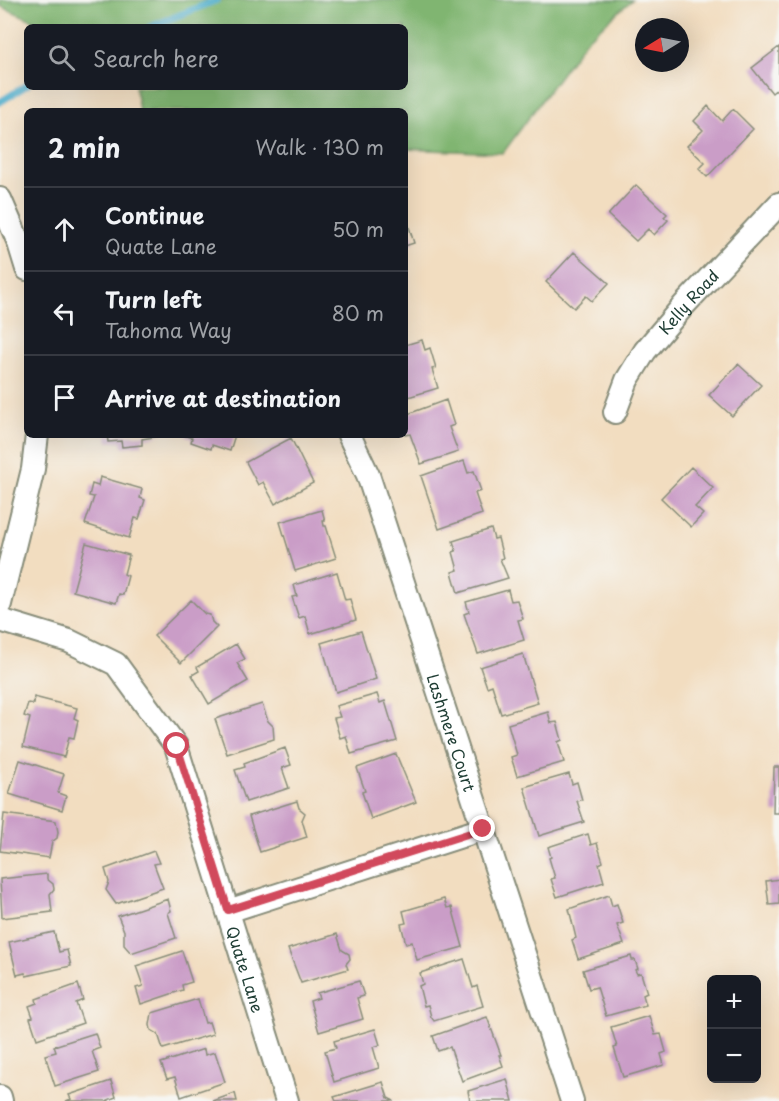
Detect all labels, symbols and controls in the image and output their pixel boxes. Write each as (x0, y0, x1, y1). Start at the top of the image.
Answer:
north arrow (635, 18, 689, 72)
search box (24, 24, 408, 90)
icon: search (45, 41, 78, 74)
text: Search here (93, 41, 219, 74)
text: 2 min (48, 128, 121, 167)
text: Walk · 130 m (256, 132, 384, 162)
text: Continue (105, 198, 204, 231)
icon: ahead (48, 213, 81, 246)
text: 50 m (332, 214, 384, 244)
text: Quate Lane (105, 231, 217, 261)
street label: Kelly Road (652, 264, 724, 339)
text: Turn left (105, 282, 202, 315)
icon: left (48, 297, 81, 330)
text: 80 m (332, 298, 384, 328)
text: Tahoma Way (105, 315, 232, 345)
icon: arrive (48, 381, 81, 414)
text: Arrive at destination (105, 381, 341, 414)
street label: Lashmere Court (421, 670, 482, 795)
route start (163, 732, 189, 758)
route end (469, 815, 495, 841)
street label: Quate Lane (221, 923, 271, 1016)
map controls (707, 975, 761, 1083)
button: + (707, 975, 761, 1029)
button: − (707, 1029, 761, 1083)

